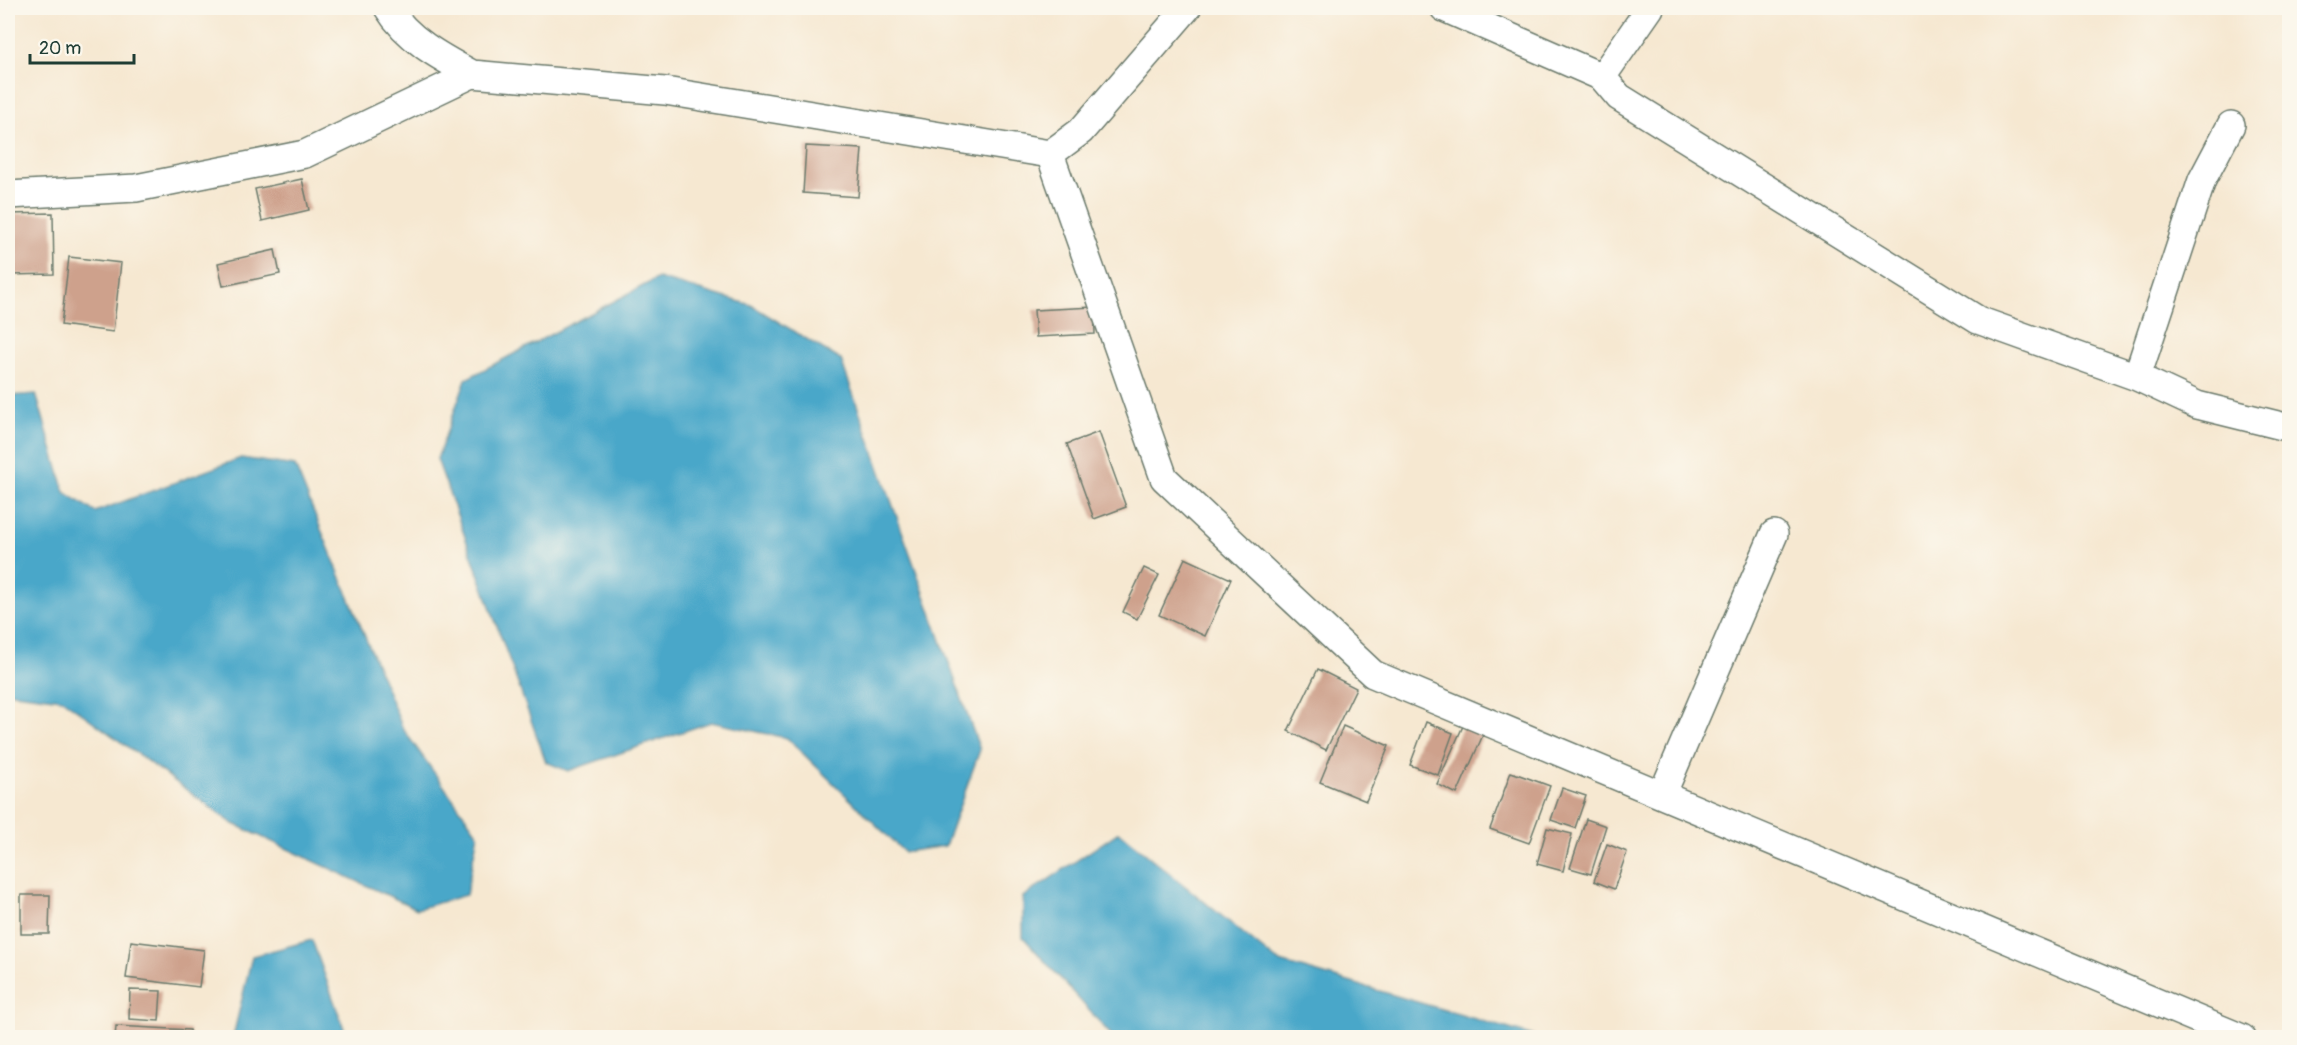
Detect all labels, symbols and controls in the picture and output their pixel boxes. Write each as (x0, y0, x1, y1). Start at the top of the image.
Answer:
scale bar (30, 27, 134, 65)
text: 20 m (39, 37, 81, 60)

